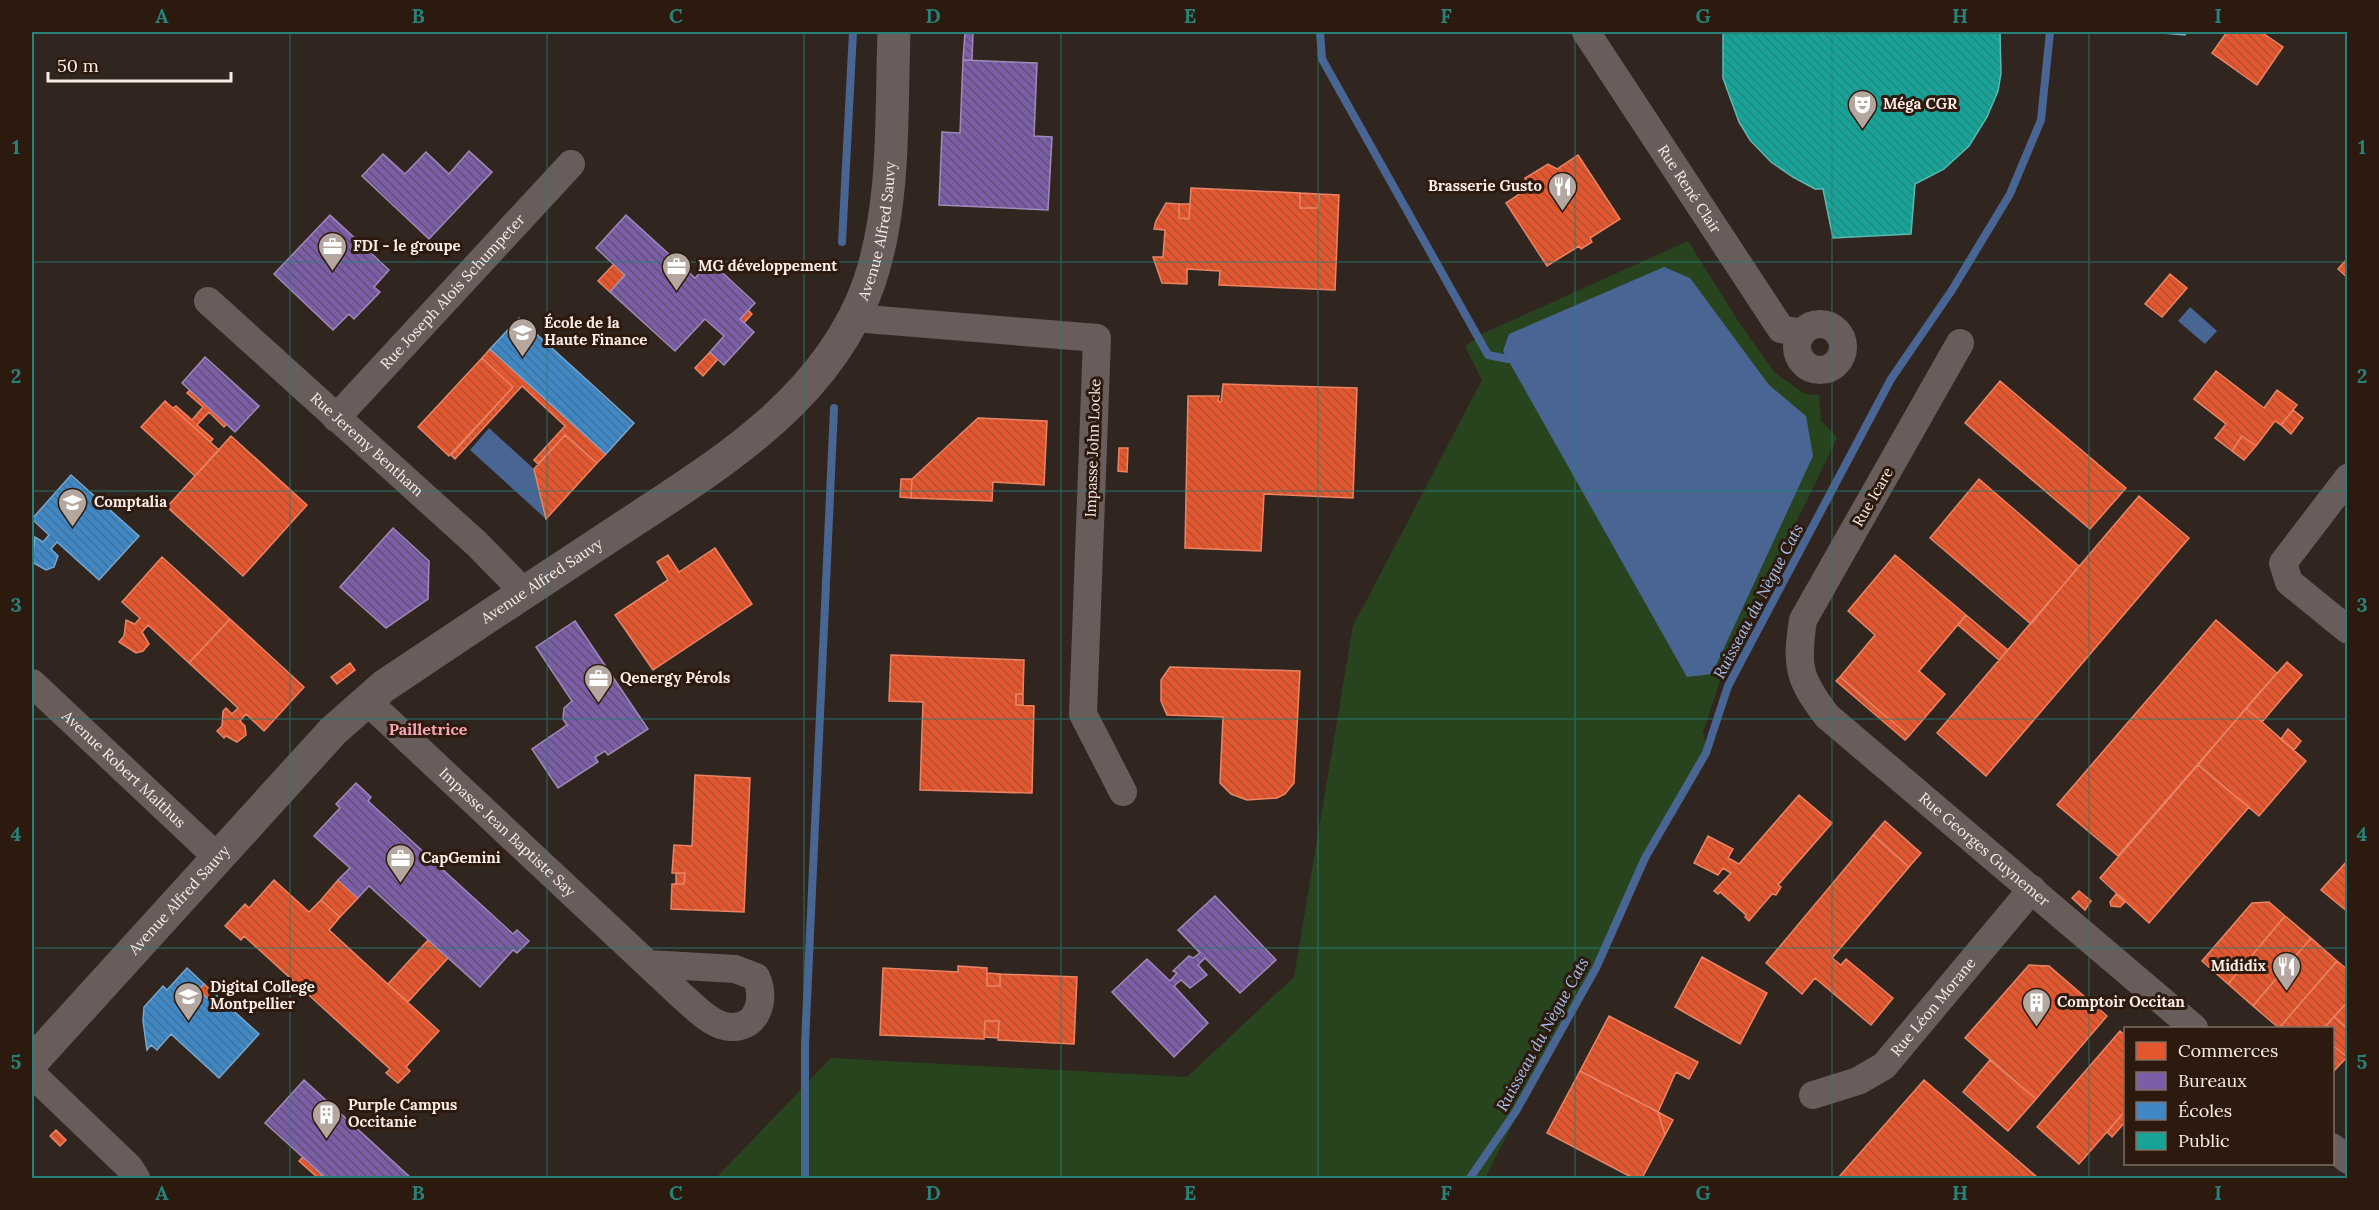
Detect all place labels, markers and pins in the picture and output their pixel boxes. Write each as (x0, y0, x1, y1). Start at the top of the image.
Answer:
theatre icon: Méga CGR (1846, 88, 1878, 130)
place label: Méga CGR (1883, 94, 1958, 113)
restaurant icon: Brasserie Gusto (1547, 170, 1579, 212)
place label: Brasserie Gusto (1428, 176, 1542, 195)
office icon: FDI - le groupe (316, 230, 348, 272)
place label: FDI - le groupe (353, 236, 460, 255)
office icon: MG développement (661, 250, 693, 292)
place label: MG développement (698, 256, 838, 275)
place label: École de la Haute Finance (544, 313, 647, 349)
school or university icon: École de la Haute Finance (507, 316, 539, 358)
school or university icon: Comptalia (57, 486, 89, 528)
place label: Comptalia (94, 492, 167, 511)
office icon: Qenergy Pérols (583, 662, 615, 704)
place label: Qenergy Pérols (620, 668, 730, 687)
office icon: CapGemini (384, 842, 416, 884)
place label: CapGemini (421, 848, 501, 867)
restaurant icon: Mididix (2271, 950, 2303, 992)
place label: Mididix (2211, 956, 2266, 975)
place label: Digital College Montpellier (210, 977, 315, 1013)
school or university icon: Digital College Montpellier (173, 980, 205, 1022)
building icon: Comptoir Occitan (2020, 986, 2052, 1028)
place label: Comptoir Occitan (2057, 992, 2185, 1011)
place label: Purple Campus Occitanie (348, 1095, 457, 1131)
building icon: Purple Campus Occitanie (311, 1098, 343, 1140)

